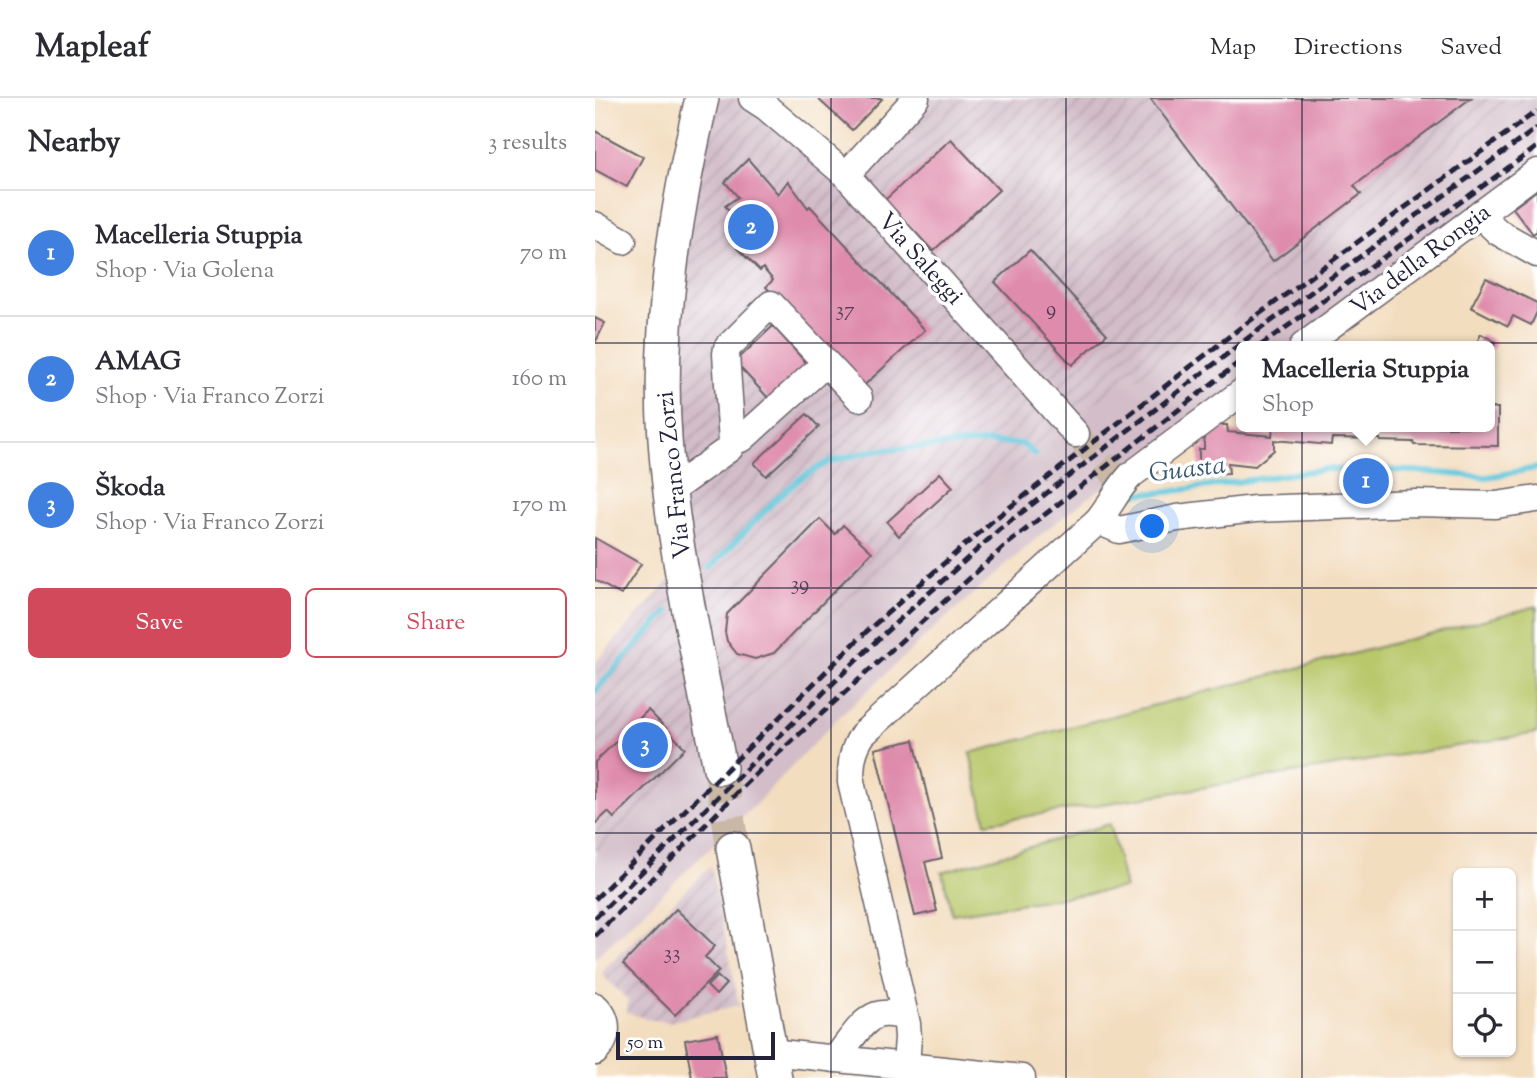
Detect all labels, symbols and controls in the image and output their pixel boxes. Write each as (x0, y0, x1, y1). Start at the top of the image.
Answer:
text: Mapleaf (35, 24, 149, 72)
text: Map (1210, 31, 1256, 65)
text: Directions (1294, 31, 1402, 65)
text: Saved (1440, 31, 1502, 65)
text: Nearby (28, 122, 120, 165)
text: 3 results (488, 127, 567, 160)
street label: Via della Rongia (1344, 196, 1499, 325)
pin: 2 (728, 201, 774, 253)
street label: Via Saleggi (869, 206, 970, 313)
text: Macelleria Stuppia (95, 218, 303, 255)
text: 1 (47, 237, 55, 270)
text: 70 m (520, 237, 567, 270)
text: Shop · Via Golena (95, 255, 274, 288)
house number: 9 (1046, 295, 1056, 325)
house number: 37 (835, 296, 855, 326)
popup (1236, 341, 1495, 432)
text: AMAG (95, 344, 181, 381)
text: Macelleria Stuppia (1262, 352, 1469, 389)
text: 2 (46, 363, 56, 396)
text: 160 m (512, 363, 567, 396)
text: Shop · Via Franco Zorzi (95, 381, 324, 414)
street label: Via Franco Zorzi (649, 389, 701, 560)
text: Shop (1262, 389, 1314, 422)
water label: Guasta (1147, 447, 1228, 494)
pin: 1 (1343, 455, 1389, 507)
text: Škoda (95, 470, 165, 507)
text: 3 (46, 489, 56, 522)
text: 170 m (512, 489, 567, 522)
text: Shop · Via Franco Zorzi (95, 507, 324, 540)
your location (1135, 509, 1169, 543)
house number: 39 (791, 570, 809, 600)
button: Save (28, 588, 291, 658)
button: Share (305, 588, 567, 658)
pin: 3 (622, 719, 668, 771)
map controls (1453, 868, 1516, 1057)
button: + (1453, 868, 1516, 931)
button: − (1453, 931, 1516, 994)
house number: 33 (664, 939, 680, 969)
button: locate (1453, 994, 1516, 1057)
scale bar (616, 1029, 775, 1061)
text: 50 m (627, 1030, 663, 1057)

